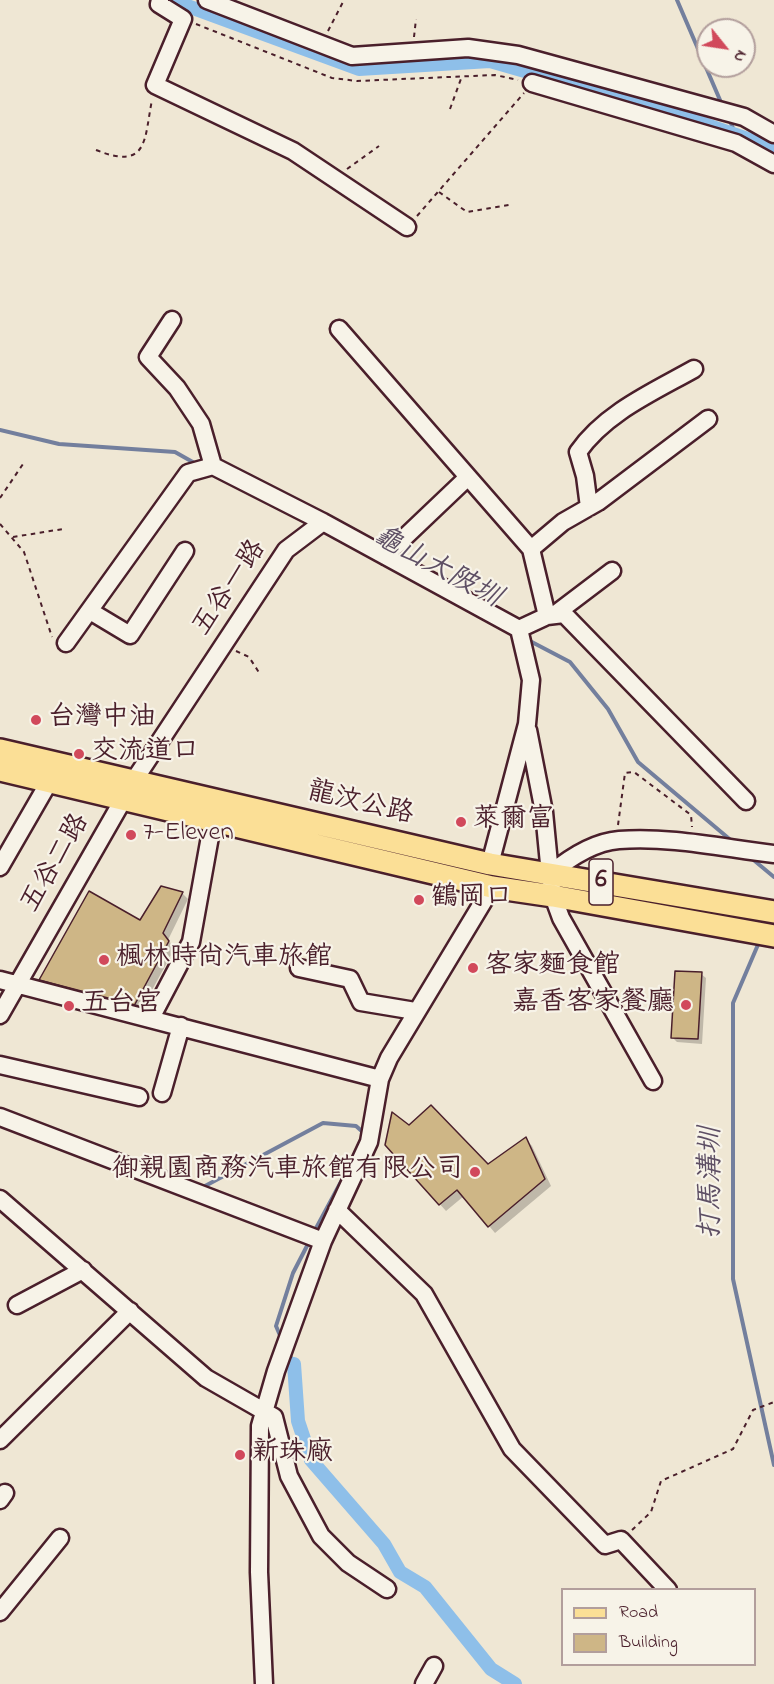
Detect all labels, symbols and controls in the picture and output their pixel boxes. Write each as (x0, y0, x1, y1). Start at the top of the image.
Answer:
north arrow (696, 18, 756, 78)
text: N (727, 45, 753, 67)
water label: 龜山大陂圳 (366, 521, 506, 617)
street label: 五谷一路 (187, 535, 275, 643)
place label: 台灣中油 (48, 704, 156, 736)
marker: 台灣中油 (29, 713, 43, 727)
place label: 交流道口 (91, 738, 199, 770)
marker: 交流道口 (72, 747, 86, 761)
street label: 龍汶公路 (304, 777, 416, 833)
place label: 萊爾富 (473, 806, 554, 838)
street label: 五谷二路 (16, 809, 98, 919)
marker: 萊爾富 (454, 815, 468, 829)
place label: 7-Eleven (143, 819, 234, 851)
marker: 7-Eleven (124, 828, 138, 842)
road number: 6 (589, 859, 613, 905)
place label: 鶴岡口 (431, 884, 512, 916)
marker: 鶴岡口 (412, 893, 426, 907)
place label: 楓林時尚汽車旅館 (116, 944, 332, 976)
place label: 客家麵食館 (485, 952, 620, 984)
marker: 楓林時尚汽車旅館 (97, 953, 111, 967)
marker: 客家麵食館 (466, 961, 480, 975)
place label: 嘉香客家餐廳 (512, 989, 674, 1021)
place label: 五台宮 (81, 990, 162, 1022)
marker: 嘉香客家餐廳 (679, 998, 693, 1012)
marker: 五台宮 (62, 999, 76, 1013)
water label: 打馬溝圳 (696, 1127, 730, 1239)
place label: 御親園商務汽車旅館有限公司 (112, 1156, 463, 1188)
marker: 御親園商務汽車旅館有限公司 (468, 1165, 482, 1179)
place label: 新珠廠 (252, 1439, 333, 1471)
marker: 新珠廠 (233, 1448, 247, 1462)
legend (561, 1588, 756, 1666)
text: Road (619, 1600, 658, 1626)
text: Building (619, 1630, 678, 1656)

